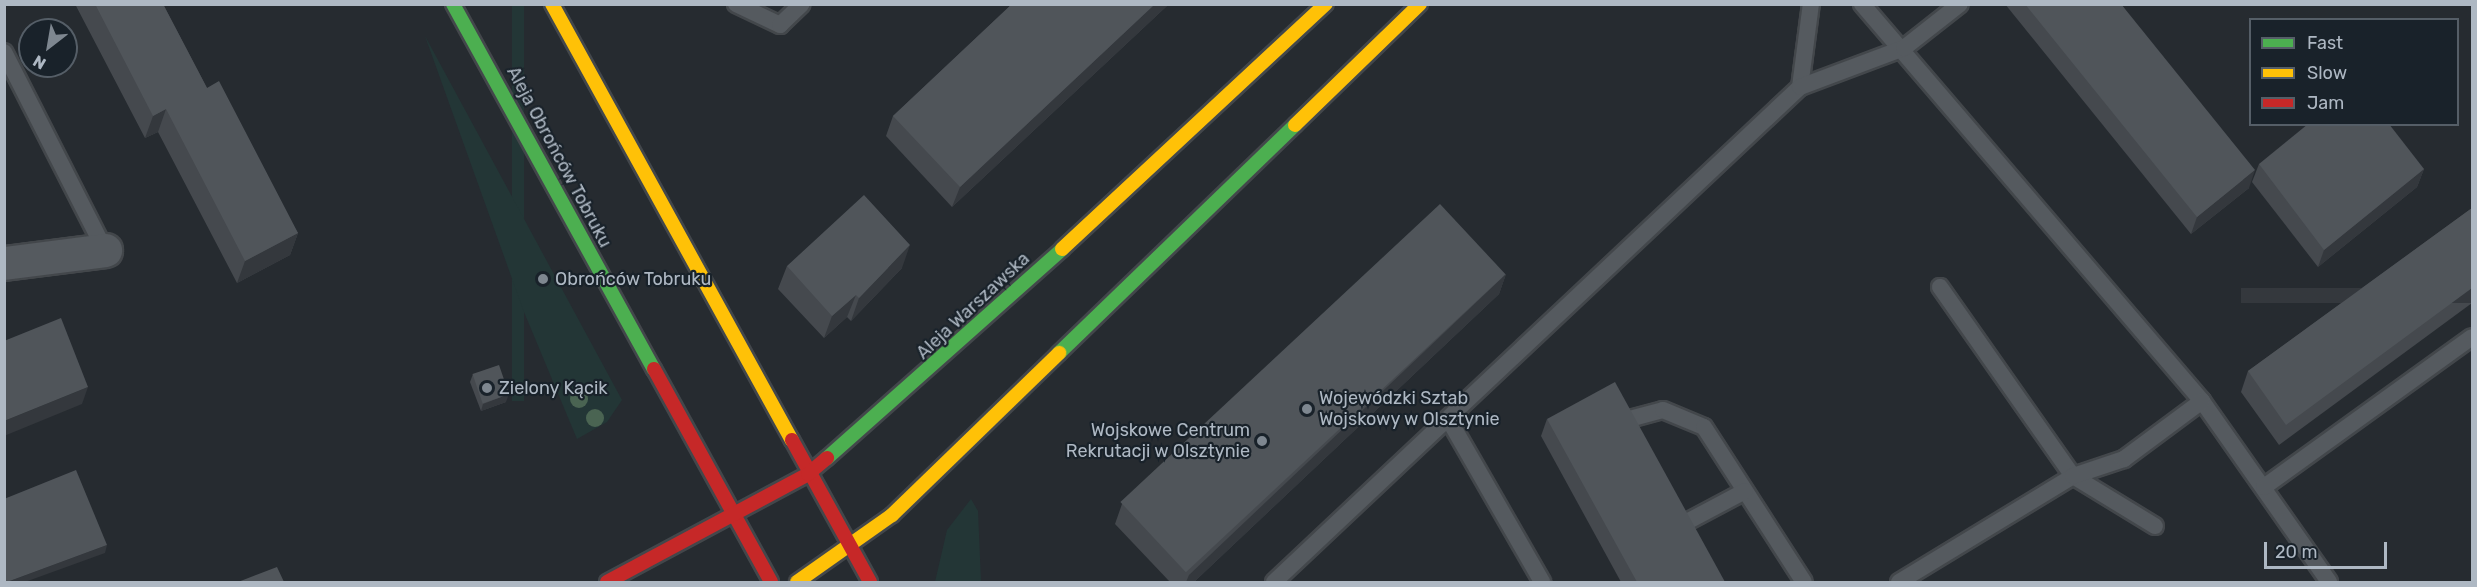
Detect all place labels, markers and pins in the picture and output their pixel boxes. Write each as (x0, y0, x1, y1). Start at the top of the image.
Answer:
place label: Obrońców Tobruku (555, 268, 712, 290)
marker: Obrońców Tobruku (536, 272, 550, 286)
place label: Zielony Kącik (499, 377, 608, 399)
marker: Zielony Kącik (480, 381, 494, 395)
place label: Wojewódzki Sztab Wojskowy w Olsztynie (1319, 388, 1501, 430)
marker: Wojewódzki Sztab Wojskowy w Olsztynie (1300, 402, 1314, 416)
place label: Wojskowe Centrum Rekrutacji w Olsztynie (1065, 420, 1250, 462)
marker: Wojskowe Centrum Rekrutacji w Olsztynie (1255, 434, 1269, 448)

